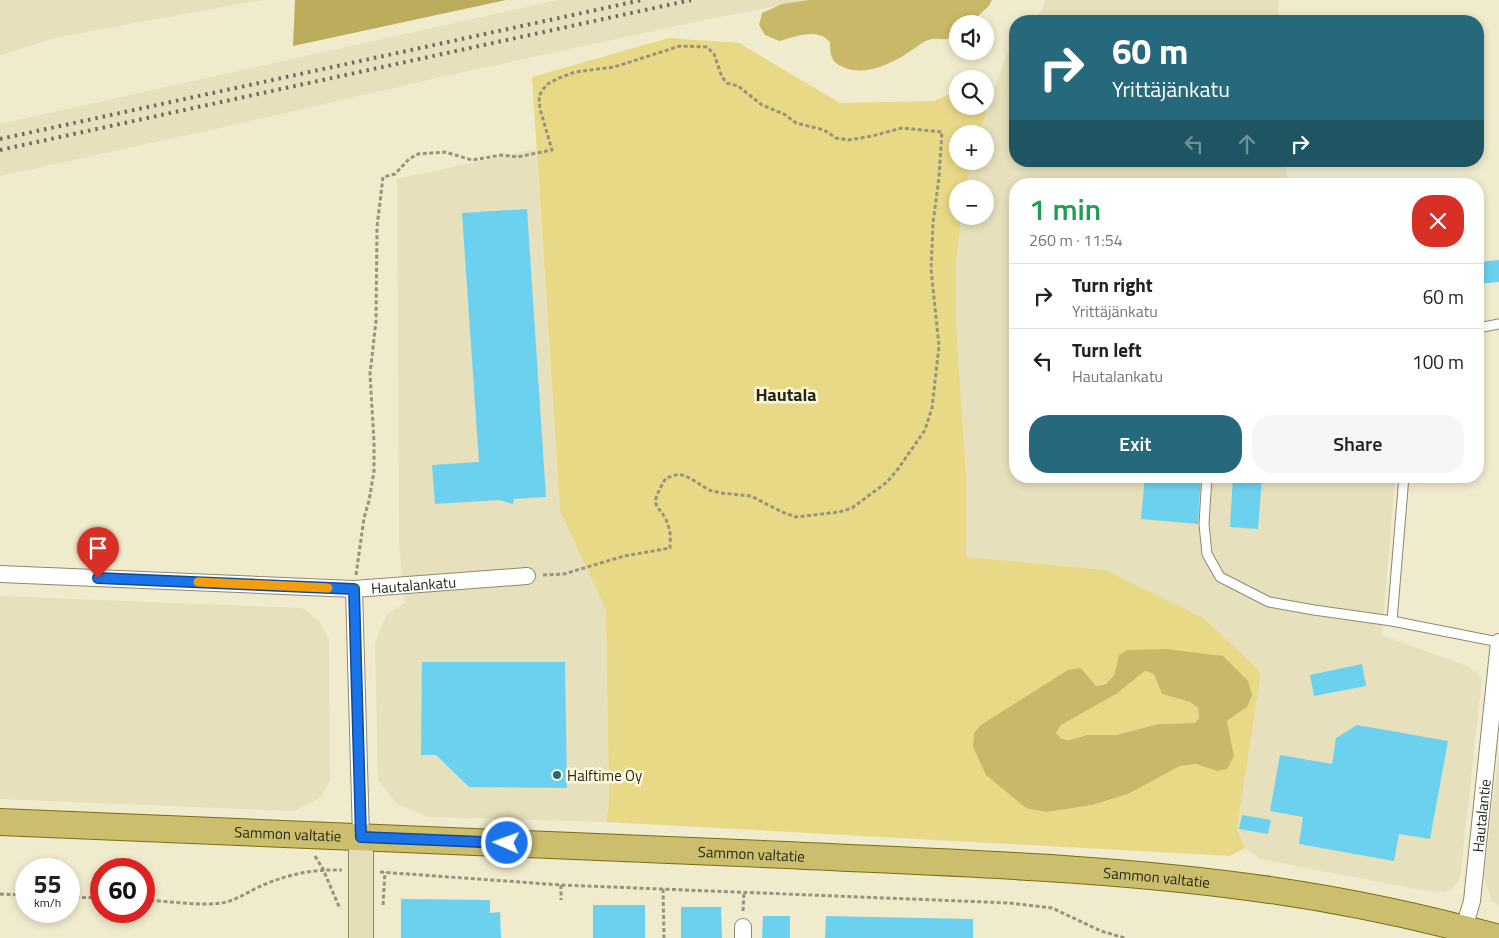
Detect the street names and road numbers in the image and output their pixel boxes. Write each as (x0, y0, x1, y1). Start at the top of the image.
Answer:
street label: Hautalankatu (370, 570, 457, 599)
street label: Hautalantie (1466, 778, 1496, 853)
street label: Sammon valtatie (234, 820, 342, 847)
street label: Sammon valtatie (697, 840, 805, 867)
street label: Sammon valtatie (1102, 860, 1211, 894)

